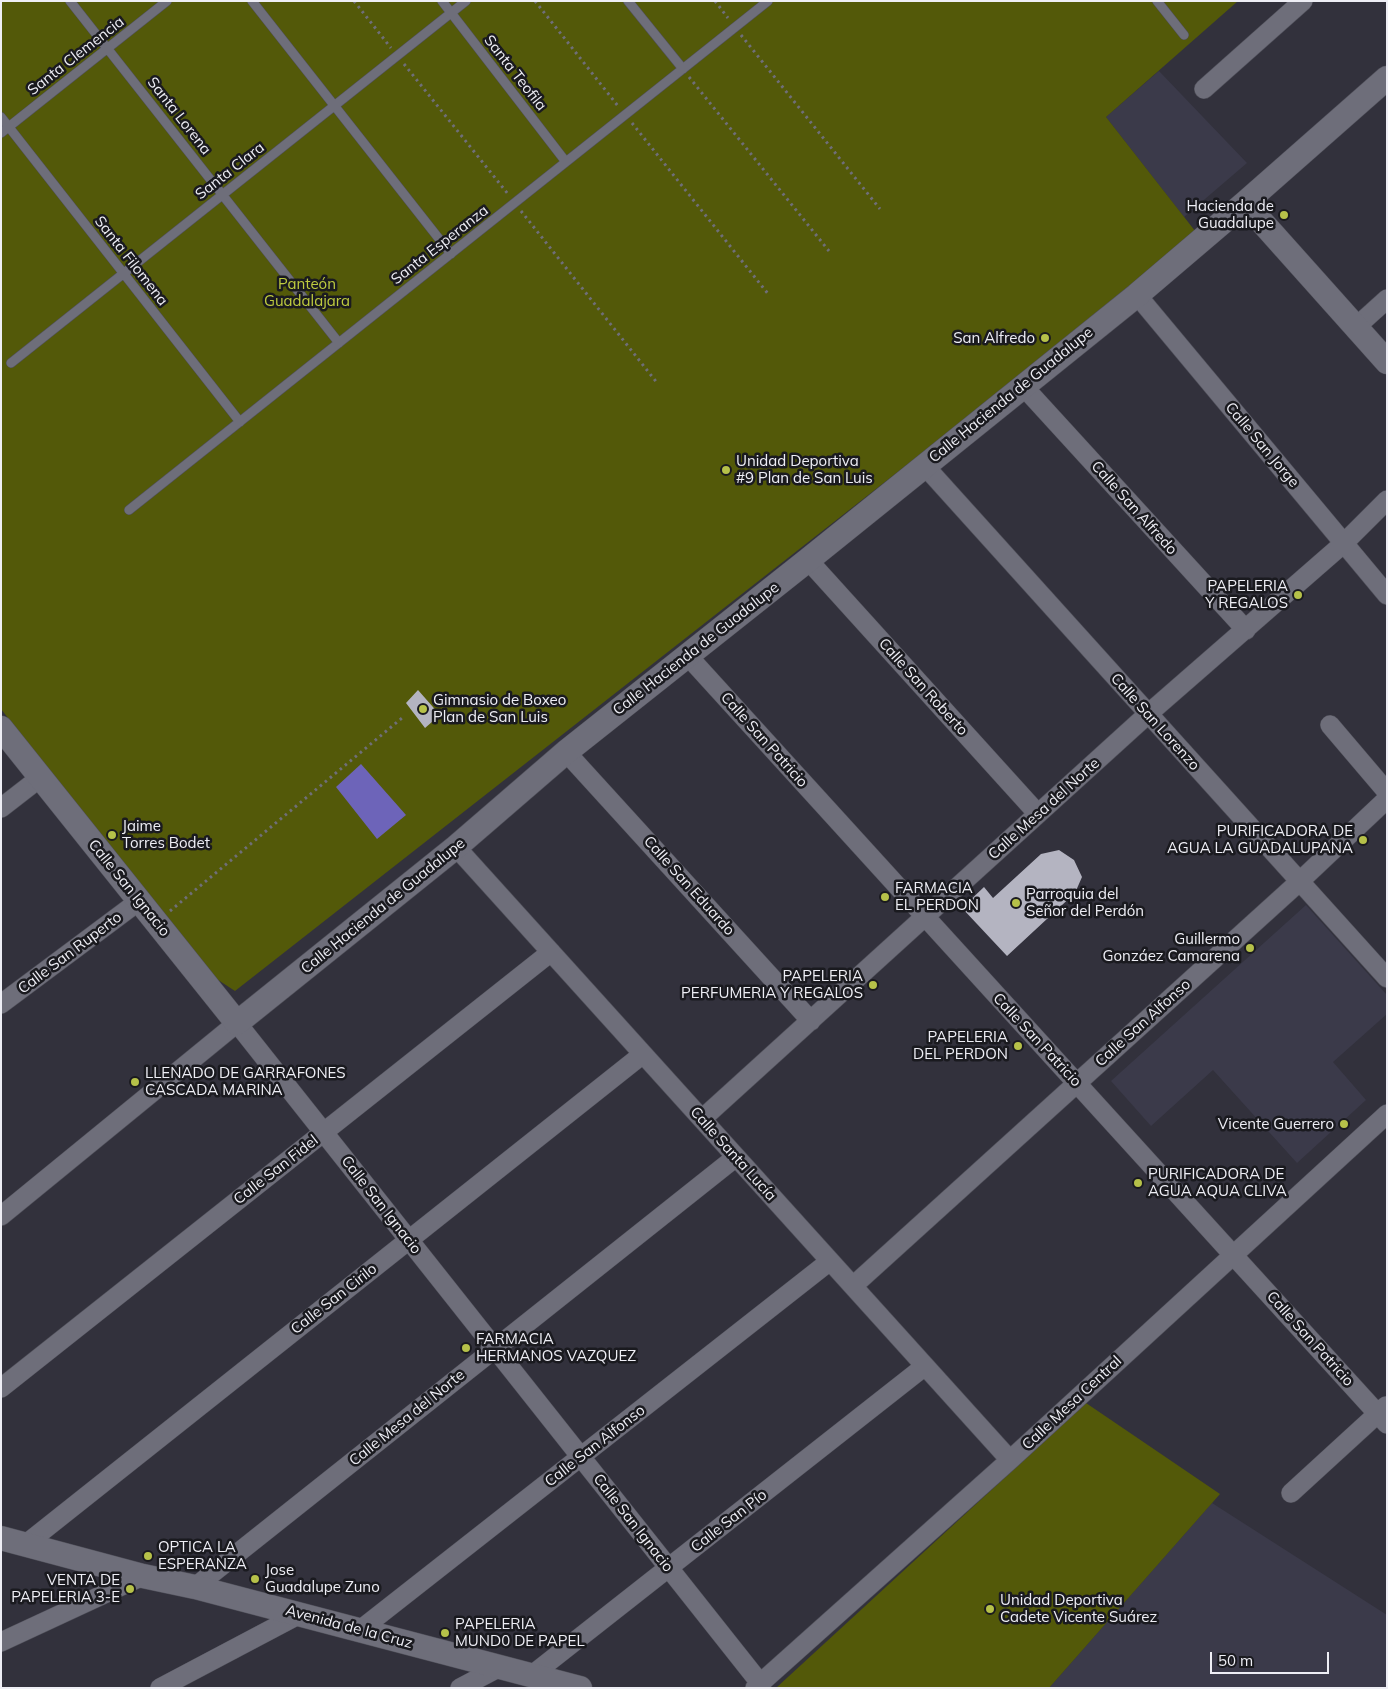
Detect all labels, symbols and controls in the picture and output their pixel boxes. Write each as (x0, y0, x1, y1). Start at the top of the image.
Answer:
street label: Santa Clemencia (24, 13, 128, 99)
street label: Santa Teofila (480, 32, 550, 114)
street label: Santa Lorena (143, 74, 215, 158)
street label: Santa Clara (192, 139, 268, 203)
place label: Hacienda de Guadalupe (1186, 197, 1274, 232)
street label: Santa Esperanza (388, 201, 492, 289)
marker: Hacienda de Guadalupe (1278, 209, 1290, 221)
street label: Santa Filomena (90, 213, 172, 309)
park label: Panteón Guadalajara (264, 275, 350, 310)
street label: Calle Hacienda de Guadalupe (925, 323, 1097, 467)
place label: San Alfredo (953, 329, 1035, 347)
marker: San Alfredo (1039, 332, 1051, 344)
street label: Calle San Jorge (1221, 399, 1303, 491)
place label: Unidad Deportiva #9 Plan de San Luis (736, 452, 873, 487)
street label: Calle San Alfredo (1087, 457, 1181, 559)
marker: Unidad Deportiva #9 Plan de San Luis (720, 464, 732, 476)
place label: PAPELERIA Y REGALOS (1205, 577, 1288, 612)
street label: Calle Hacienda de Guadalupe (609, 579, 783, 719)
marker: PAPELERIA Y REGALOS (1292, 589, 1304, 601)
street label: Calle San Roberto (875, 635, 971, 739)
street label: Calle San Lorenzo (1107, 670, 1203, 774)
street label: Calle San Patricio (717, 689, 811, 791)
place label: Gimnasio de Boxeo Plan de San Luis (433, 691, 566, 726)
marker: Gimnasio de Boxeo Plan de San Luis (417, 703, 429, 715)
street label: Calle Mesa del Norte (985, 754, 1103, 864)
place label: Jaime Torres Bodet (122, 817, 210, 852)
place label: PURIFICADORA DE AGUA LA GUADALUPANA (1167, 822, 1353, 857)
marker: Jaime Torres Bodet (106, 829, 118, 841)
street label: Calle San Eduardo (640, 833, 738, 939)
street label: Calle Hacienda de Guadalupe (297, 834, 469, 978)
marker: PURIFICADORA DE AGUA LA GUADALUPANA (1357, 834, 1369, 846)
street label: Calle San Ignacio (84, 836, 174, 940)
place label: FARMACIA EL PERDON (895, 879, 979, 914)
place label: Parroquia del Señor del Perdón (1026, 885, 1144, 920)
marker: FARMACIA EL PERDON (879, 891, 891, 903)
marker: Parroquia del Señor del Perdón (1010, 897, 1022, 909)
street label: Calle San Ruperto (15, 908, 125, 998)
place label: Guillermo Gonzáez Camarena (1103, 930, 1240, 965)
marker: Guillermo Gonzáez Camarena (1244, 942, 1256, 954)
place label: PAPELERIA PERFUMERIA Y REGALOS (681, 967, 863, 1002)
street label: Calle San Alfonso (1092, 975, 1194, 1071)
marker: PAPELERIA PERFUMERIA Y REGALOS (867, 979, 879, 991)
street label: Calle San Patricio (989, 989, 1085, 1091)
place label: PAPELERIA DEL PERDON (913, 1028, 1008, 1063)
marker: PAPELERIA DEL PERDON (1012, 1040, 1024, 1052)
place label: LLENADO DE GARRAFONES CASCADA MARINA (145, 1064, 346, 1099)
marker: LLENADO DE GARRAFONES CASCADA MARINA (129, 1076, 141, 1088)
street label: Calle Santa Lucía (686, 1103, 780, 1205)
place label: Vicente Guerrero (1218, 1115, 1334, 1133)
marker: Vicente Guerrero (1338, 1118, 1350, 1130)
street label: Calle San Fidel (230, 1132, 322, 1208)
street label: Calle San Ignacio (337, 1152, 425, 1258)
place label: PURIFICADORA DE AGUA AQUA CLIVA (1148, 1165, 1287, 1200)
marker: PURIFICADORA DE AGUA AQUA CLIVA (1132, 1177, 1144, 1189)
street label: Calle San Cirilo (287, 1260, 381, 1338)
street label: Calle San Patricio (1263, 1288, 1357, 1390)
place label: FARMACIA HERMANOS VAZQUEZ (476, 1330, 636, 1365)
marker: FARMACIA HERMANOS VAZQUEZ (460, 1342, 472, 1354)
street label: Calle Mesa Central (1019, 1352, 1125, 1454)
street label: Calle Mesa del Norte (346, 1366, 468, 1470)
street label: Calle San Alfonso (541, 1401, 649, 1491)
street label: Calle San Ignacio (589, 1470, 677, 1576)
street label: Calle San Pío (688, 1486, 770, 1556)
place label: OPTICA LA ESPERANZA (158, 1538, 247, 1573)
marker: OPTICA LA ESPERANZA (142, 1550, 154, 1562)
place label: Jose Guadalupe Zuno (265, 1561, 380, 1596)
place label: VENTA DE PAPELERIA 3-E (11, 1571, 120, 1606)
marker: Jose Guadalupe Zuno (249, 1573, 261, 1585)
marker: VENTA DE PAPELERIA 3-E (124, 1583, 136, 1595)
place label: Unidad Deportiva Cadete Vicente Suárez (1000, 1591, 1157, 1626)
street label: Avenida de la Cruz (284, 1601, 414, 1653)
marker: Unidad Deportiva Cadete Vicente Suárez (984, 1603, 996, 1615)
place label: PAPELERIA MUND0 DE PAPEL (455, 1615, 585, 1650)
marker: PAPELERIA MUND0 DE PAPEL (439, 1627, 451, 1639)
scale bar (1213, 1642, 1332, 1674)
text: 50 m (1218, 1651, 1253, 1670)

